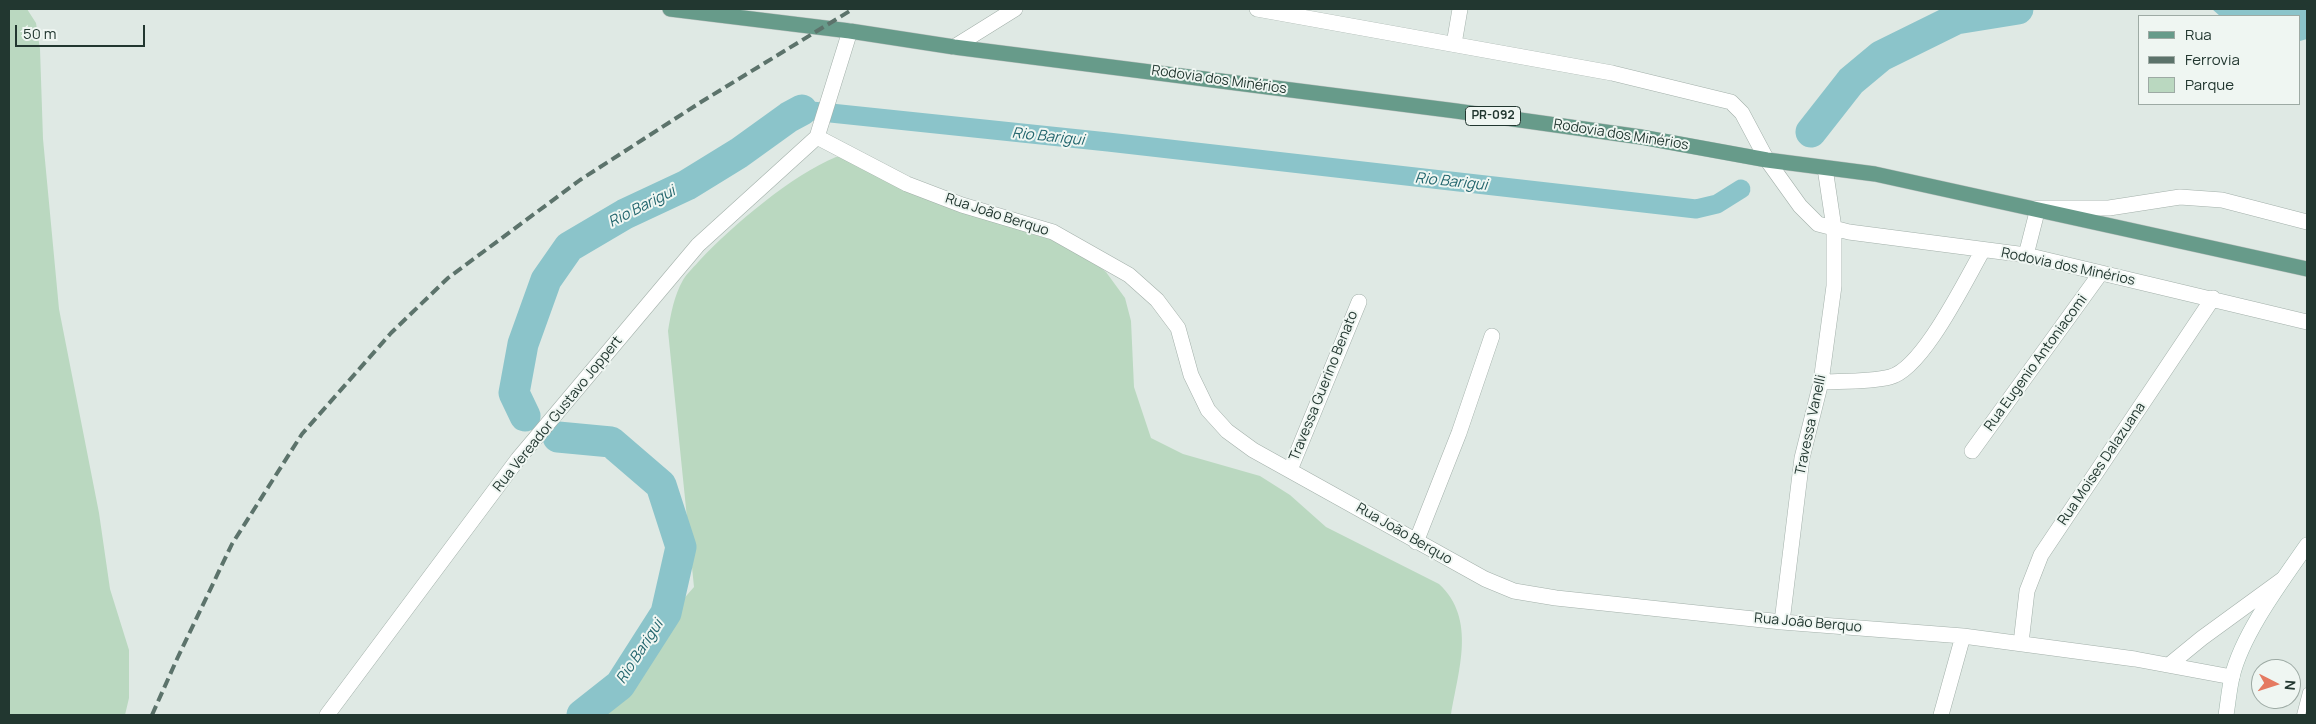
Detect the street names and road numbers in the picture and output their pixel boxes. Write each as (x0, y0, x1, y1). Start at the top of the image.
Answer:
street label: Rodovia dos Minérios (1150, 62, 1288, 98)
road number: PR-092 (1466, 106, 1520, 125)
street label: Rodovia dos Minérios (1552, 116, 1690, 154)
street label: Rua João Berquo (943, 190, 1051, 240)
street label: Rodovia dos Minérios (2000, 245, 2136, 289)
street label: Rua Eugenio Antoniacomi (1981, 292, 2091, 434)
street label: Travessa Guerino Benato (1286, 308, 1362, 464)
street label: Rua Vereador Gustavo Joppert (490, 333, 626, 495)
street label: Travessa Vanelli (1792, 373, 1830, 477)
street label: Rua Moises Dalazuana (2055, 399, 2149, 529)
street label: Rua João Berquo (1353, 500, 1455, 568)
street label: Rua João Berquo (1753, 610, 1863, 636)

